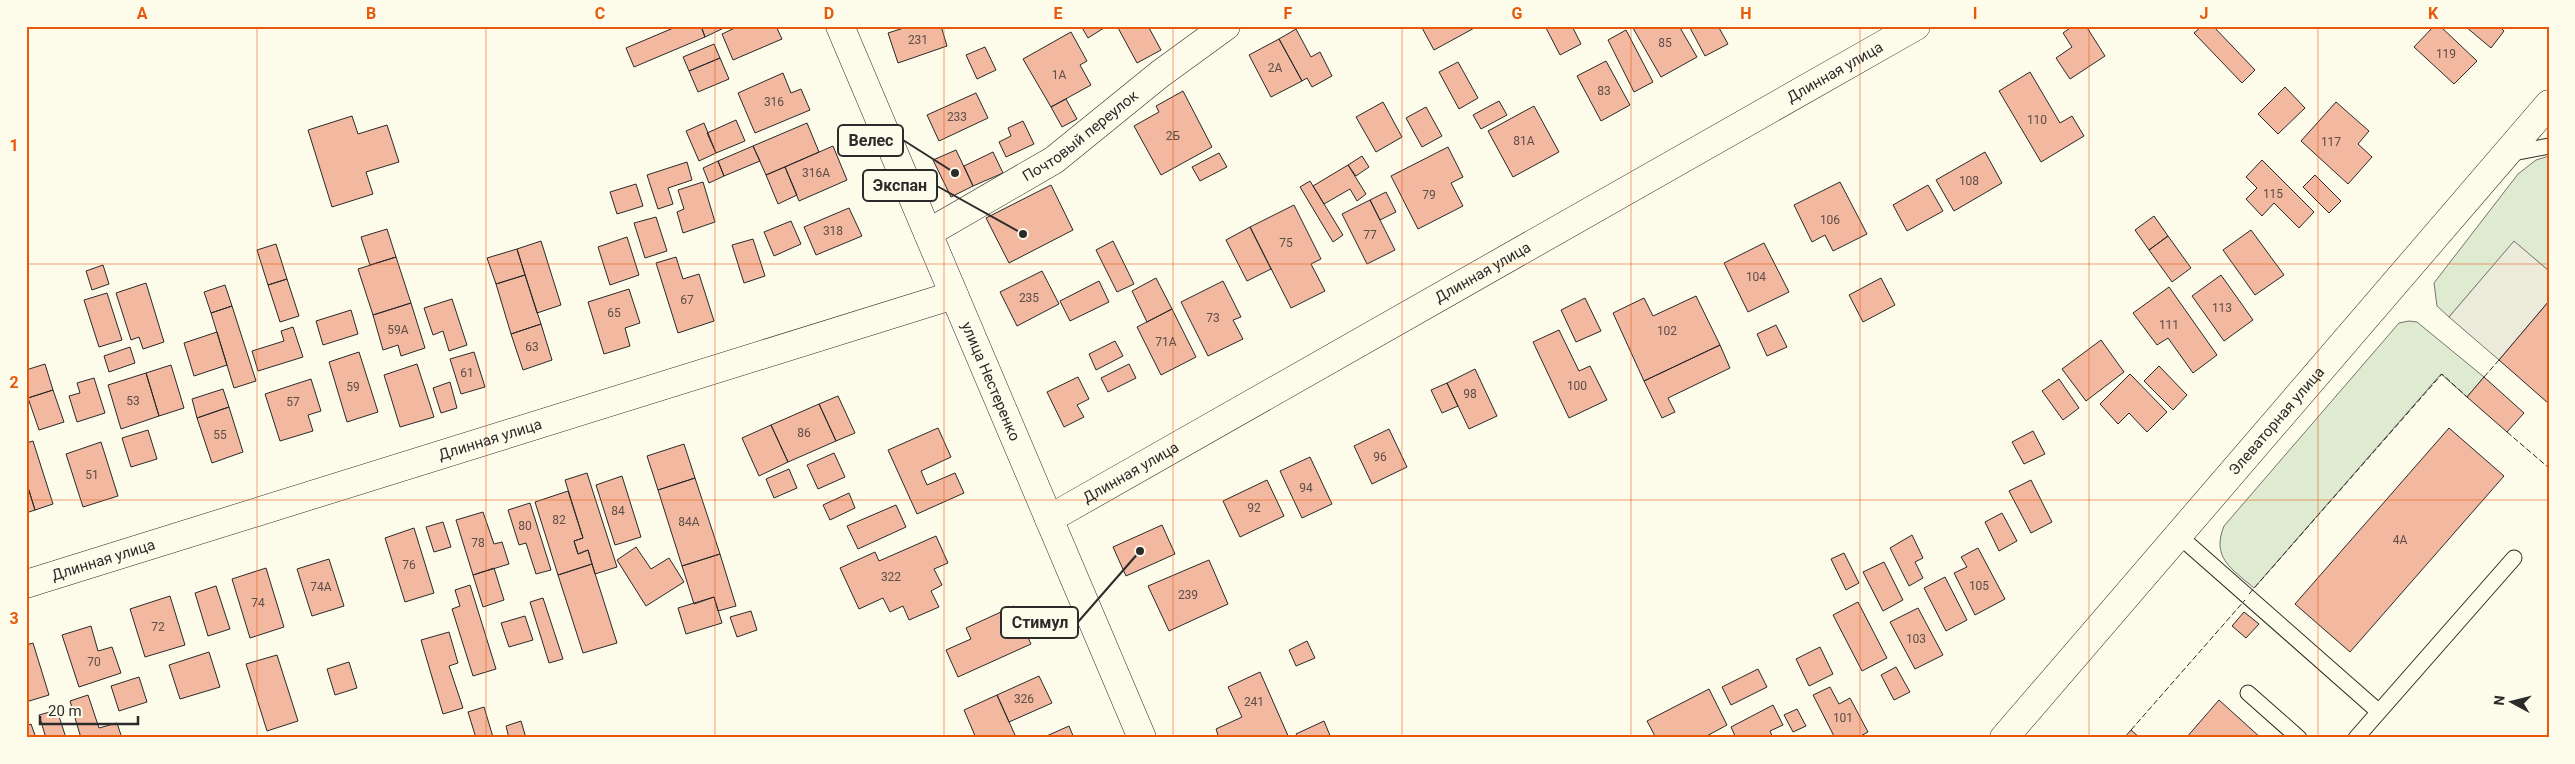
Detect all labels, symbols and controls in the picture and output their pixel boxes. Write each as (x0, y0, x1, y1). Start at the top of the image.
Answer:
text: A (137, 4, 148, 23)
text: B (366, 4, 376, 23)
text: C (595, 4, 605, 23)
text: D (824, 4, 834, 23)
text: E (1054, 4, 1063, 23)
text: F (1284, 4, 1293, 23)
text: G (1512, 4, 1523, 23)
text: H (1740, 4, 1752, 23)
text: I (1973, 4, 1977, 23)
text: J (2200, 4, 2208, 23)
text: K (2428, 4, 2439, 23)
house number: 231 (908, 33, 928, 47)
house number: 85 (1658, 36, 1672, 50)
street label: Длинная улица (1784, 38, 1886, 107)
house number: 119 (2436, 47, 2456, 61)
house number: 2А (1268, 61, 1282, 75)
house number: 1А (1052, 68, 1066, 82)
house number: 83 (1597, 84, 1611, 98)
street label: Почтовый переулок (1019, 86, 1142, 185)
house number: 316 (764, 95, 784, 109)
house number: 233 (947, 110, 967, 124)
house number: 110 (2027, 113, 2047, 127)
callout: Велес (838, 125, 903, 156)
house number: 2Б (1166, 129, 1181, 143)
text: Велес (849, 131, 893, 150)
house number: 81А (1513, 134, 1535, 148)
house number: 117 (2321, 135, 2341, 149)
text: 1 (9, 136, 19, 155)
house number: 316А (802, 166, 830, 180)
callout: Экспан (863, 170, 937, 201)
house number: 108 (1959, 174, 1979, 188)
text: Экспан (873, 176, 927, 195)
house number: 115 (2263, 187, 2283, 201)
house number: 79 (1422, 188, 1436, 202)
house number: 106 (1820, 213, 1840, 227)
house number: 318 (823, 224, 843, 238)
house number: 77 (1363, 228, 1377, 242)
house number: 75 (1279, 236, 1293, 250)
street label: Длинная улица (1432, 238, 1534, 307)
house number: 104 (1746, 270, 1766, 284)
house number: 235 (1019, 291, 1039, 305)
house number: 67 (680, 293, 694, 307)
house number: 113 (2212, 301, 2232, 315)
house number: 65 (607, 306, 621, 320)
house number: 73 (1206, 311, 1220, 325)
house number: 111 (2159, 318, 2179, 332)
street label: улица Нестеренко (958, 319, 1024, 444)
house number: 59А (387, 323, 409, 337)
house number: 102 (1657, 324, 1677, 338)
house number: 71А (1155, 335, 1177, 349)
house number: 63 (525, 340, 539, 354)
street label: Элеваторная улица (2225, 363, 2328, 479)
house number: 61 (460, 366, 474, 380)
text: 2 (9, 373, 19, 392)
house number: 100 (1567, 379, 1587, 393)
house number: 59 (346, 380, 360, 394)
house number: 98 (1463, 387, 1477, 401)
house number: 53 (126, 394, 140, 408)
house number: 57 (286, 395, 300, 409)
street label: Длинная улица (436, 415, 544, 464)
house number: 86 (797, 426, 811, 440)
house number: 55 (213, 428, 227, 442)
street label: Длинная улица (1080, 438, 1182, 507)
house number: 96 (1373, 450, 1387, 464)
house number: 51 (85, 468, 99, 482)
house number: 94 (1299, 481, 1313, 495)
house number: 92 (1247, 501, 1261, 515)
house number: 84 (611, 504, 625, 518)
house number: 82 (552, 513, 566, 527)
house number: 84А (678, 515, 700, 529)
house number: 80 (518, 519, 532, 533)
house number: 4А (2393, 533, 2407, 547)
street label: Длинная улица (49, 535, 157, 584)
house number: 78 (471, 536, 485, 550)
house number: 76 (402, 558, 416, 572)
house number: 322 (881, 570, 901, 584)
house number: 105 (1969, 579, 1989, 593)
house number: 74А (310, 580, 332, 594)
house number: 239 (1178, 588, 1198, 602)
house number: 74 (251, 596, 265, 610)
callout: Стимул (1001, 607, 1078, 638)
text: 3 (9, 609, 19, 628)
text: Стимул (1012, 613, 1068, 632)
house number: 72 (151, 620, 165, 634)
house number: 103 (1906, 632, 1926, 646)
house number: 70 (87, 655, 101, 669)
north arrow (2488, 676, 2538, 726)
house number: 326 (1014, 692, 1034, 706)
scale bar (40, 694, 138, 726)
house number: 241 (1244, 695, 1264, 709)
text: N (2491, 695, 2508, 706)
text: 20 m (48, 702, 82, 720)
house number: 101 (1833, 711, 1853, 725)

